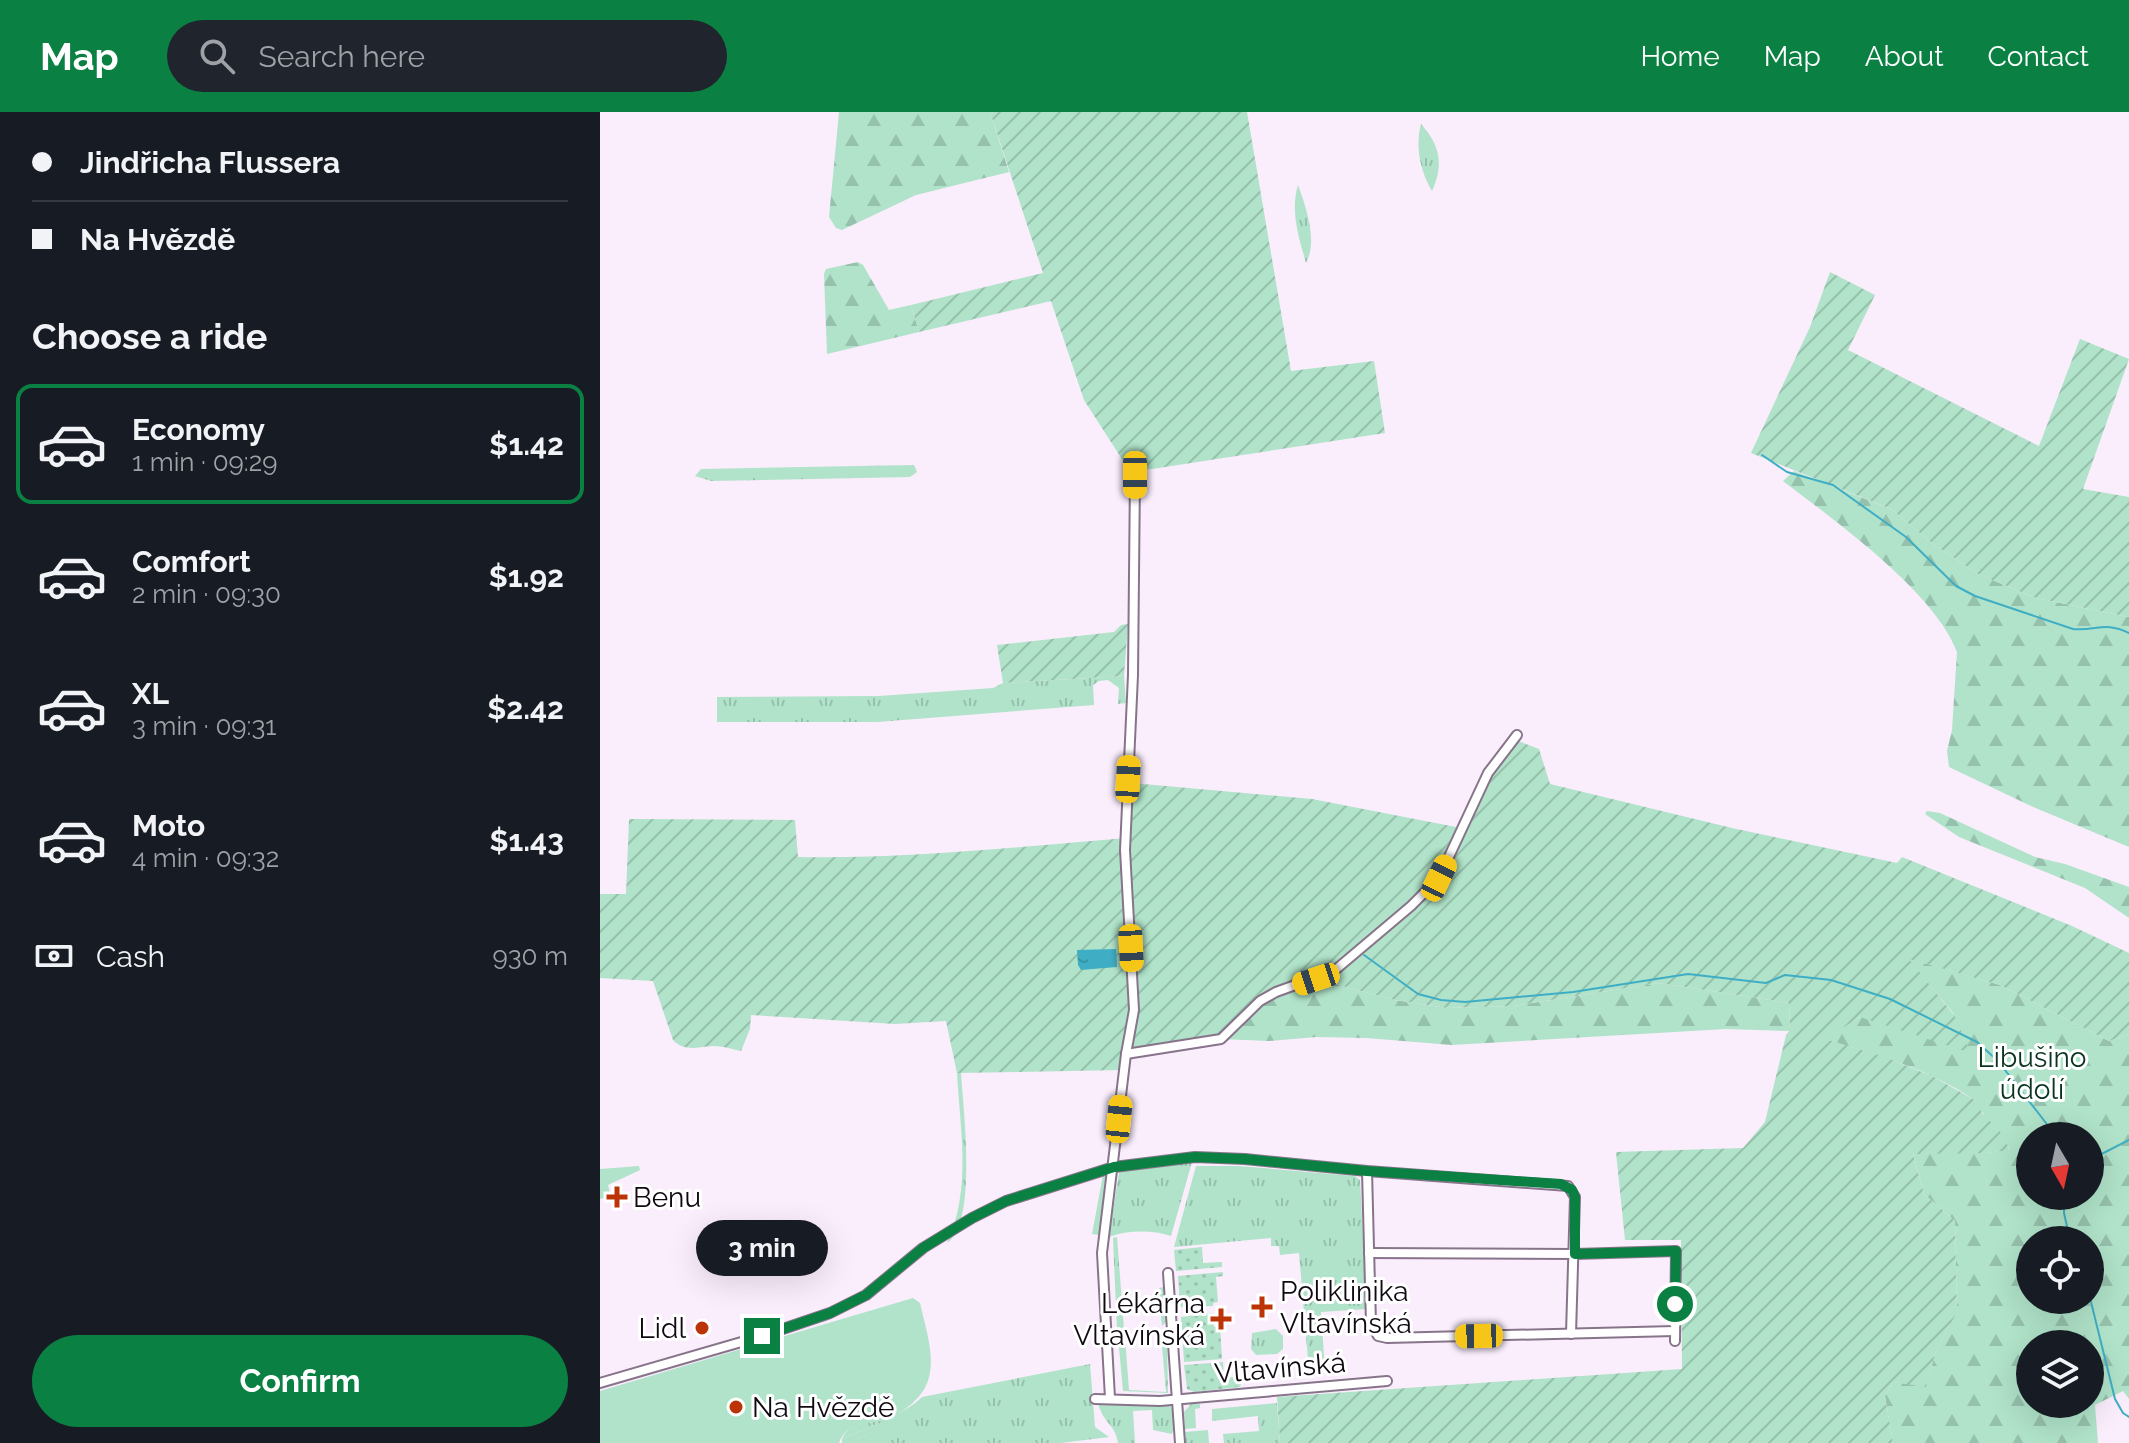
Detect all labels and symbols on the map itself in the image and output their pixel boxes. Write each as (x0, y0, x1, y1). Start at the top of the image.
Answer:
car (1123, 451, 1147, 499)
car (1115, 754, 1141, 804)
car (1418, 851, 1460, 905)
car (1118, 923, 1144, 973)
car (1289, 960, 1343, 998)
park label: Libušino údolí (1978, 1041, 2086, 1106)
car (1105, 1094, 1133, 1144)
north arrow (2016, 1122, 2104, 1210)
place label: Benu (633, 1181, 701, 1214)
marker: Benu (608, 1188, 626, 1206)
callout: 3 min (696, 1220, 828, 1276)
place label: Poliklinika Vltavínská (1280, 1275, 1412, 1340)
route start (1657, 1286, 1693, 1322)
place label: Lékárna Vltavínská (1073, 1287, 1205, 1352)
marker: Poliklinika Vltavínská (1251, 1296, 1273, 1318)
marker: Lékárna Vltavínská (1212, 1310, 1230, 1328)
place label: Lidl (639, 1312, 686, 1345)
route end (744, 1318, 780, 1354)
marker: Lidl (693, 1319, 711, 1337)
car (1455, 1324, 1503, 1348)
street label: Vltavínská (1213, 1346, 1347, 1390)
place label: Na Hvězdě (752, 1391, 895, 1424)
marker: Na Hvězdě (727, 1398, 745, 1416)

